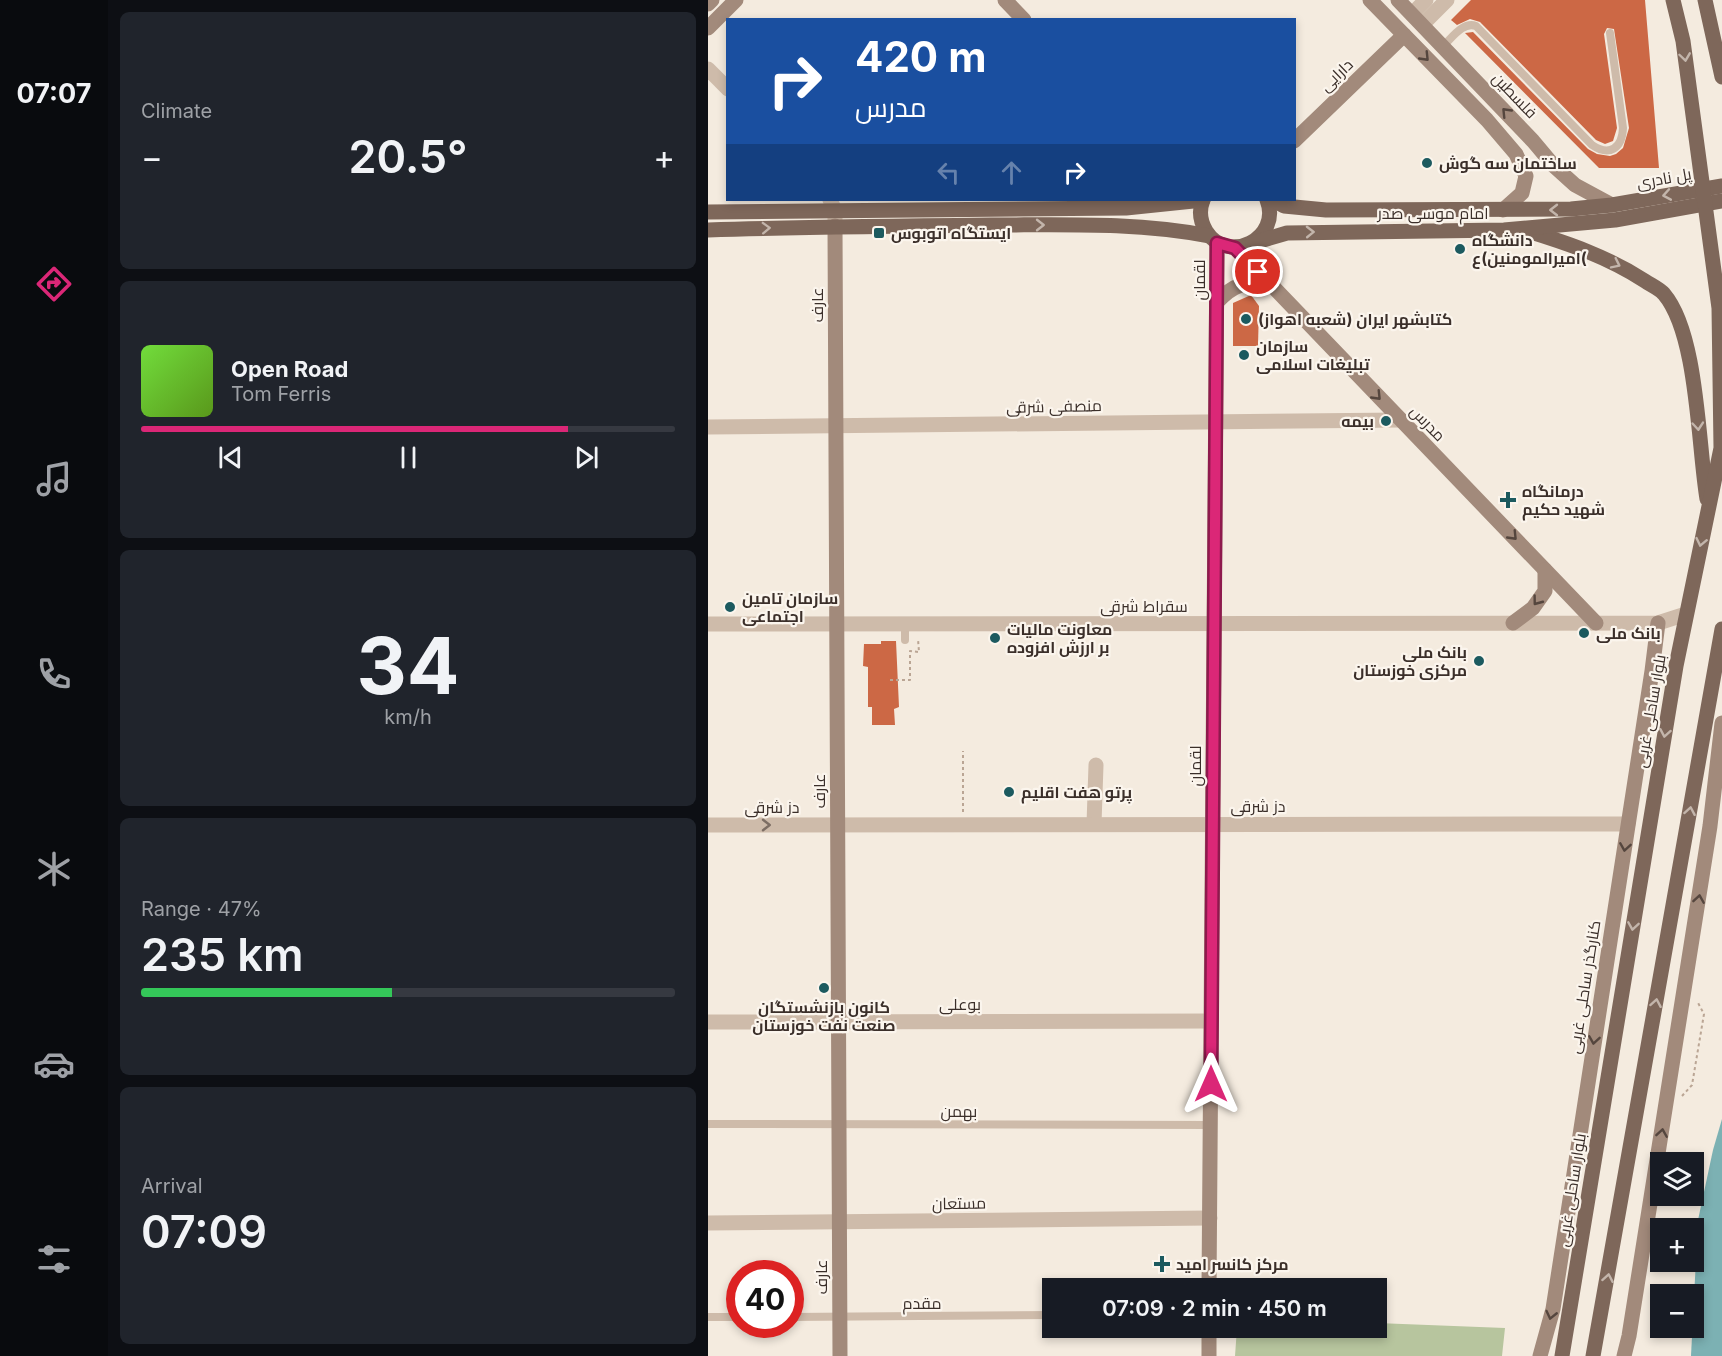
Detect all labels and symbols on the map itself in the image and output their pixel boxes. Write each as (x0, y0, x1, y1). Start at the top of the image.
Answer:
one-way arrow (1418, 49, 1429, 60)
one-way arrow (1679, 53, 1691, 62)
street label: دارایی (1315, 54, 1358, 96)
street label: فلسطین (1488, 68, 1542, 123)
one-way arrow (1502, 109, 1513, 119)
place label: ساختمان سه گوش (1439, 153, 1577, 173)
marker: ساختمان سه گوش (1420, 156, 1434, 170)
street label: پل نادری (1635, 163, 1694, 195)
one-way arrow (1662, 189, 1672, 201)
street label: امام موسی صدر (1376, 203, 1489, 225)
one-way arrow (1549, 203, 1558, 216)
one-way arrow (1036, 219, 1045, 231)
one-way arrow (762, 222, 771, 234)
place label: ایستگاه اتوبوس (891, 223, 1011, 243)
marker: ایستگاه اتوبوس (872, 226, 886, 240)
one-way arrow (1305, 226, 1314, 238)
place label: دانشگاه امیرالمومنین)ع( (1472, 230, 1587, 269)
marker: دانشگاه امیرالمومنین)ع( (1453, 242, 1467, 256)
pin (1232, 246, 1283, 297)
one-way arrow (1609, 257, 1620, 269)
street label: لقمان (1189, 260, 1210, 300)
street label: عارف (807, 288, 827, 322)
place label: کتابشهر ایران (شعبه اهواز) (1258, 309, 1452, 329)
marker: کتابشهر ایران (شعبه اهواز) (1239, 312, 1253, 326)
place label: سازمان تبلیغات اسلامی (1256, 336, 1371, 374)
marker: سازمان تبلیغات اسلامی (1237, 348, 1251, 362)
one-way arrow (1370, 388, 1381, 399)
street label: منصفی شرقی (1006, 395, 1102, 418)
street label: مدرس (1405, 401, 1450, 446)
place label: بیمه (1341, 411, 1374, 431)
marker: بیمه (1379, 414, 1393, 428)
one-way arrow (1691, 422, 1704, 431)
place label: درمانگاه شهید حکیم (1522, 481, 1605, 521)
marker: درمانگاه شهید حکیم (1499, 491, 1517, 509)
one-way arrow (1505, 529, 1516, 540)
one-way arrow (1695, 537, 1708, 547)
place label: سازمان تامین اجتماعی (742, 588, 838, 626)
one-way arrow (1534, 594, 1545, 605)
street label: سقراط شرقی (1100, 596, 1188, 617)
marker: سازمان تامین اجتماعی (723, 600, 737, 614)
place label: معاونت مالیات بر ارزش افزوده (1007, 619, 1112, 657)
place label: بانک ملی (1596, 623, 1661, 643)
marker: بانک ملی (1577, 626, 1591, 640)
marker: معاونت مالیات بر ارزش افزوده (988, 631, 1002, 645)
place label: بانک ملی مرکزی خوزستان (1353, 642, 1467, 680)
street label: بلوار ساحلی غربی (1630, 653, 1671, 769)
marker: بانک ملی مرکزی خوزستان (1472, 654, 1486, 668)
one-way arrow (1659, 729, 1671, 738)
street label: لقمان (1185, 746, 1206, 786)
street label: عارف (809, 774, 829, 808)
place label: پرتو هفت اقلیم (1021, 782, 1132, 804)
marker: پرتو هفت اقلیم (1002, 785, 1016, 799)
street label: دز شرقی (1231, 796, 1285, 817)
street label: دز شرقی (745, 797, 799, 818)
one-way arrow (1683, 806, 1695, 816)
one-way arrow (762, 819, 771, 831)
one-way arrow (1619, 842, 1631, 852)
one-way arrow (1692, 894, 1705, 904)
street label: کنارگذر ساحلی غربی (1564, 919, 1605, 1055)
one-way arrow (1627, 921, 1639, 930)
marker: کانون بازنشستگان صنعت نفت خوزستان (817, 981, 831, 995)
street label: بوعلی (939, 994, 981, 1015)
place label: کانون بازنشستگان صنعت نفت خوزستان (752, 997, 896, 1035)
one-way arrow (1649, 998, 1662, 1008)
one-way arrow (1589, 1035, 1601, 1044)
position arrow (1179, 1052, 1243, 1116)
street label: بهمن (941, 1101, 977, 1122)
one-way arrow (1655, 1128, 1667, 1137)
street label: بلوار ساحلی غربی (1552, 1132, 1591, 1248)
street label: مستعان (932, 1193, 986, 1214)
place label: مرکز کانسر امید (1176, 1254, 1289, 1274)
marker: مرکز کانسر امید (1153, 1255, 1171, 1273)
speed limit sign: 40 (726, 1260, 804, 1338)
street label: عارف (811, 1260, 831, 1294)
one-way arrow (1601, 1273, 1613, 1282)
street label: مقدم (902, 1293, 942, 1315)
one-way arrow (1545, 1310, 1558, 1320)

